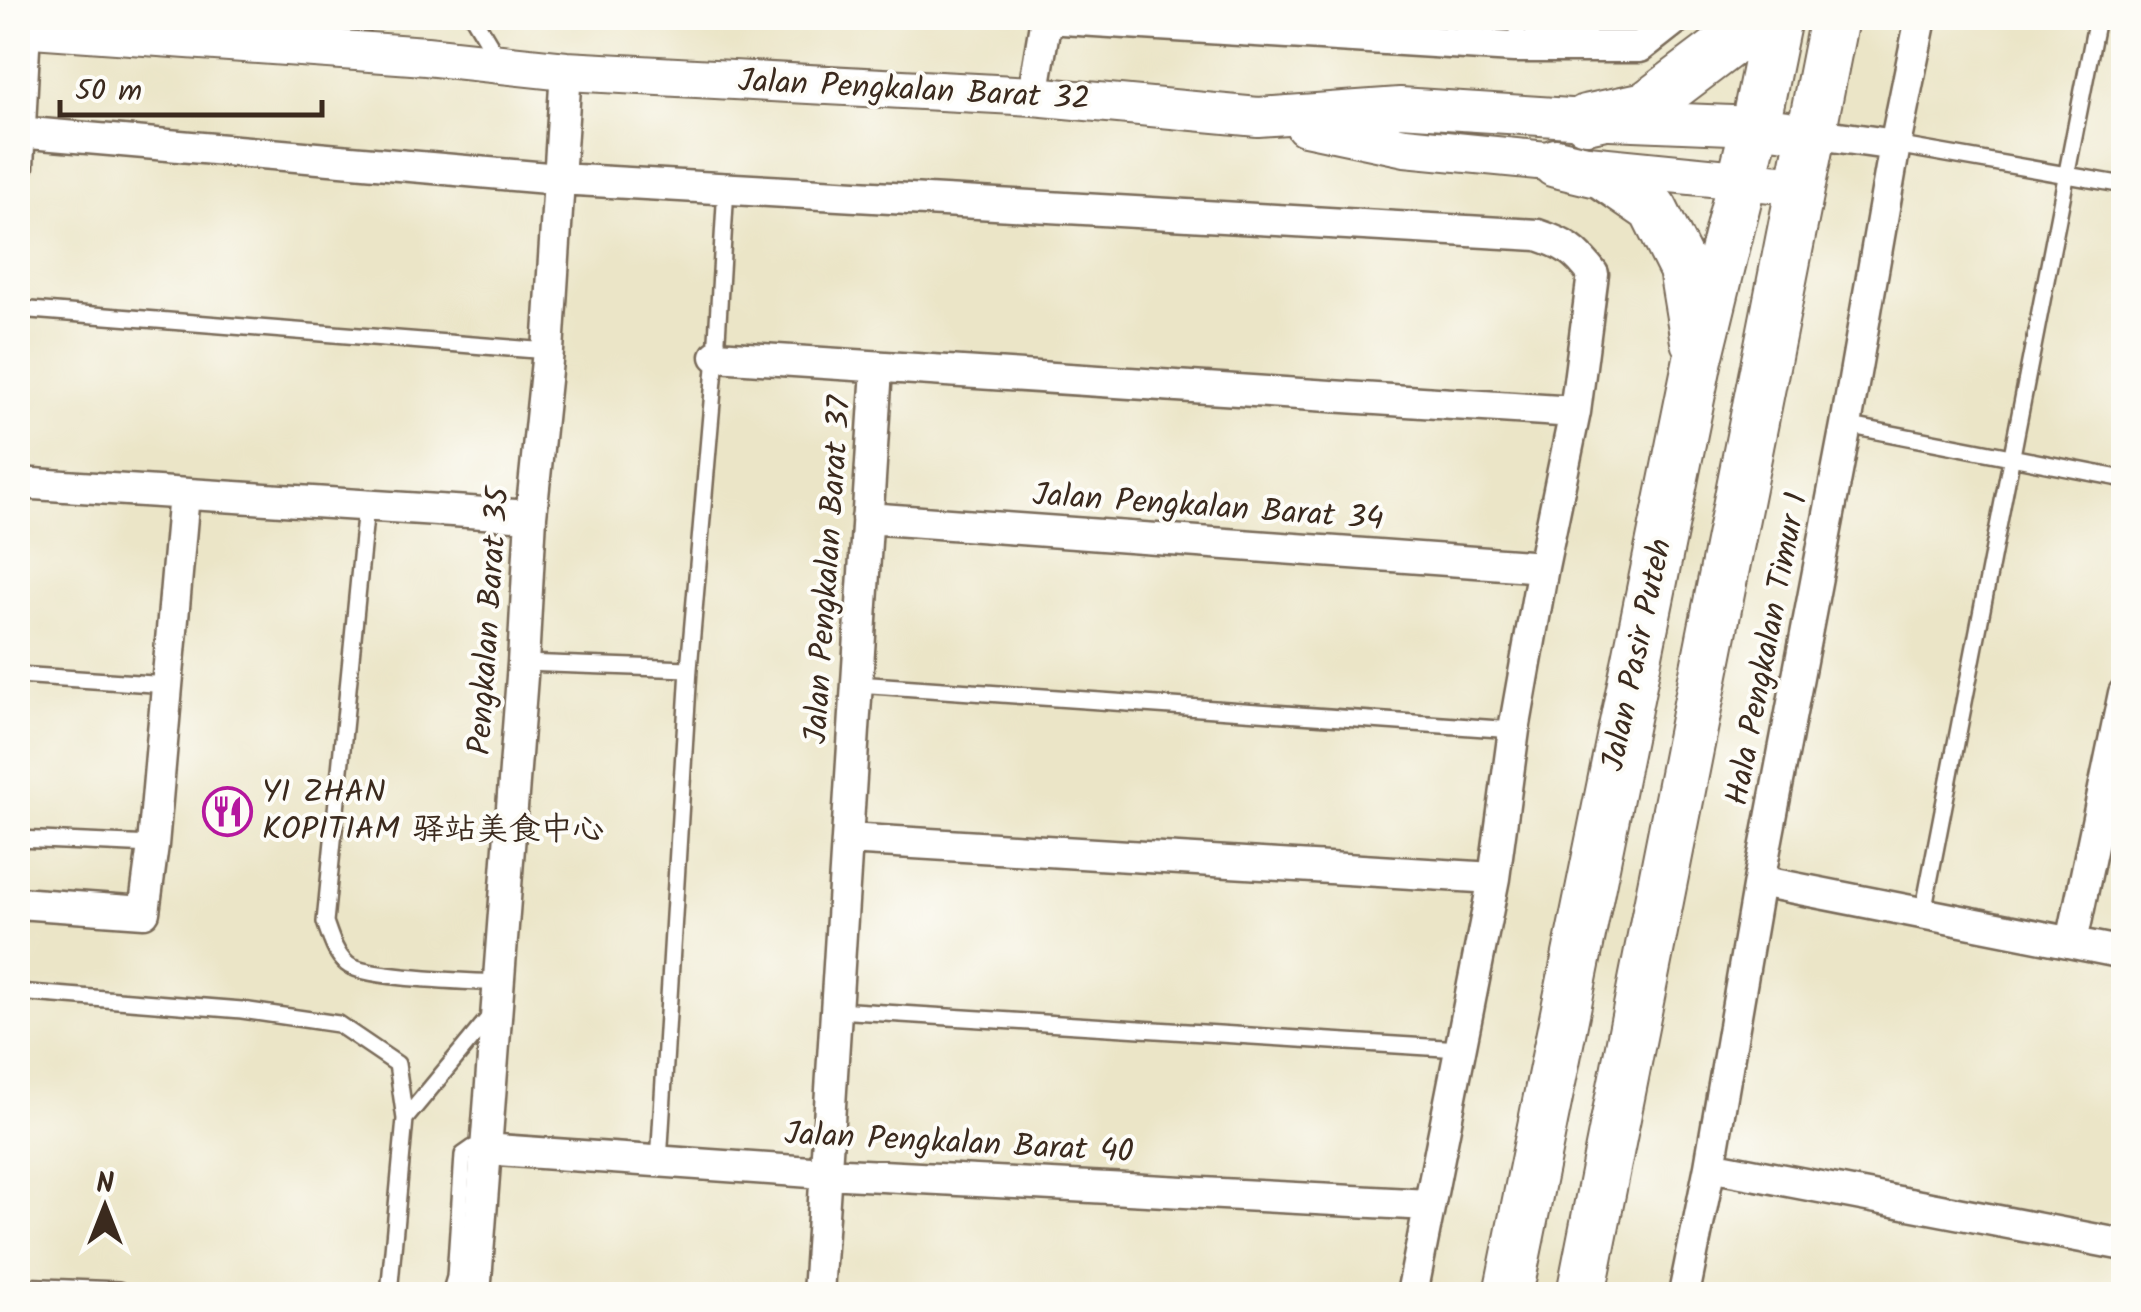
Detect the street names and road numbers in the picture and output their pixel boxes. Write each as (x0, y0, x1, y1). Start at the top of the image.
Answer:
street label: Jalan Pengkalan Barat 32 (737, 56, 1091, 126)
street label: Jalan Pengkalan Barat 37 (791, 393, 867, 746)
street label: Jalan Pengkalan Barat 34 (1031, 470, 1385, 546)
street label: Pengkalan Barat 35 (455, 484, 525, 757)
street label: Hala Pengkalan Timur 1 (1713, 488, 1823, 810)
street label: Jalan Pasir Puteh (1588, 534, 1688, 776)
street label: Jalan Pengkalan Barat 40 (783, 1109, 1135, 1179)

